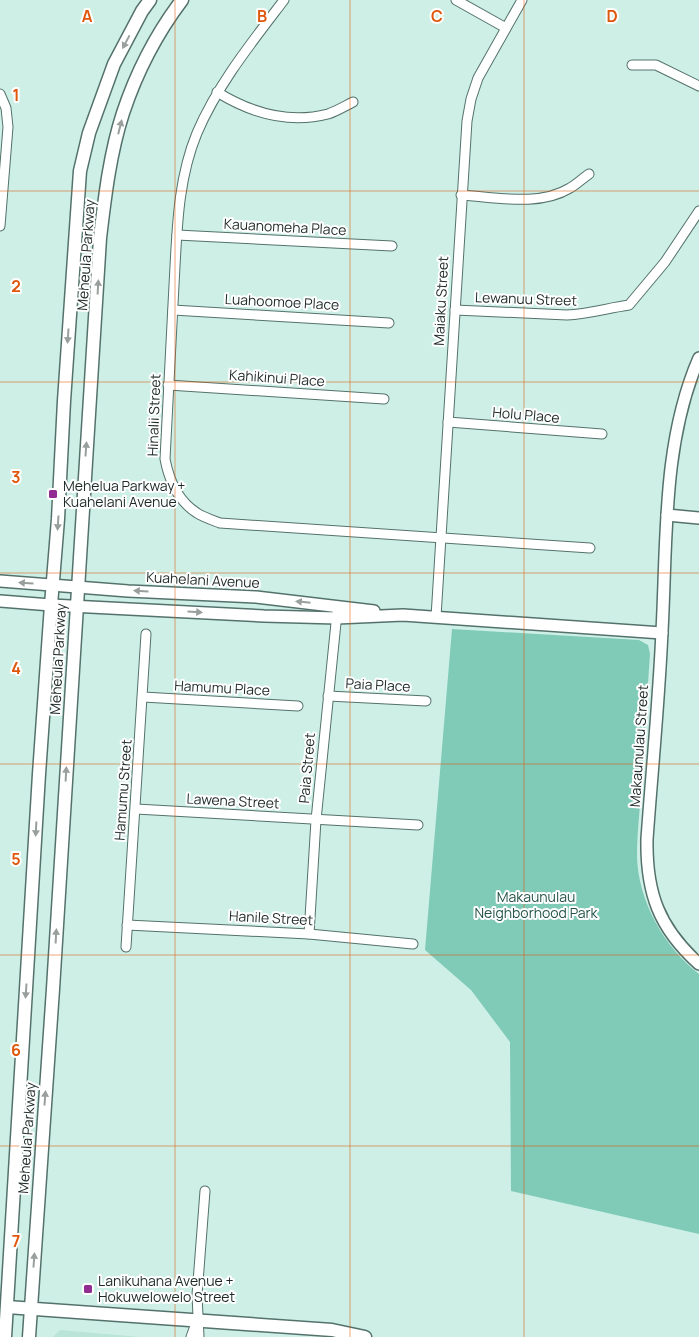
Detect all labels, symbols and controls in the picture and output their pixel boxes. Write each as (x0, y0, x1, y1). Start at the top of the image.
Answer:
text: A (82, 5, 93, 27)
text: B (257, 5, 267, 27)
text: C (431, 5, 443, 27)
text: D (606, 5, 618, 27)
one-way arrow (122, 35, 130, 49)
text: 1 (12, 84, 20, 106)
one-way arrow (116, 119, 124, 134)
street label: Meheula Parkway (72, 198, 99, 311)
street label: Kauanomeha Place (223, 214, 347, 239)
street label: Maiaku Street (429, 255, 452, 346)
text: 2 (11, 275, 21, 297)
one-way arrow (94, 279, 102, 295)
street label: Lewanuu Street (475, 287, 578, 310)
street label: Luahoomoe Place (224, 289, 340, 314)
one-way arrow (64, 328, 72, 344)
street label: Kahikinui Place (229, 365, 325, 390)
street label: Hinalii Street (143, 373, 164, 457)
street label: Holu Place (492, 402, 560, 427)
one-way arrow (83, 441, 91, 457)
text: 3 (11, 466, 21, 488)
place label: Mehelua Parkway + Kuahelani Avenue (63, 476, 185, 511)
marker: Mehelua Parkway + Kuahelani Avenue (47, 488, 59, 500)
one-way arrow (54, 515, 62, 531)
street label: Kuahelani Avenue (146, 567, 260, 592)
one-way arrow (18, 578, 34, 586)
one-way arrow (132, 587, 148, 595)
one-way arrow (294, 598, 310, 606)
street label: Meheula Parkway (45, 602, 70, 715)
one-way arrow (187, 609, 203, 617)
text: 4 (11, 657, 21, 679)
street label: Paia Place (345, 673, 411, 696)
street label: Hamumu Place (174, 676, 270, 699)
street label: Makaunulau Street (625, 684, 652, 808)
street label: Paia Street (294, 731, 319, 804)
street label: Hamumu Street (109, 738, 136, 841)
one-way arrow (62, 765, 70, 781)
street label: Lawena Street (186, 789, 280, 812)
one-way arrow (32, 821, 40, 837)
text: 5 (11, 848, 21, 870)
park label: Makaunulau Neighborhood Park (474, 887, 599, 922)
street label: Hanile Street (228, 906, 314, 929)
one-way arrow (52, 928, 60, 944)
one-way arrow (22, 983, 30, 999)
text: 6 (11, 1039, 21, 1061)
street label: Meheula Parkway (13, 1081, 40, 1194)
one-way arrow (41, 1090, 49, 1106)
text: 7 (12, 1230, 20, 1252)
one-way arrow (31, 1252, 39, 1268)
place label: Lanikuhana Avenue + Hokuwelowelo Street (98, 1271, 236, 1306)
marker: Lanikuhana Avenue + Hokuwelowelo Street (82, 1283, 94, 1295)

